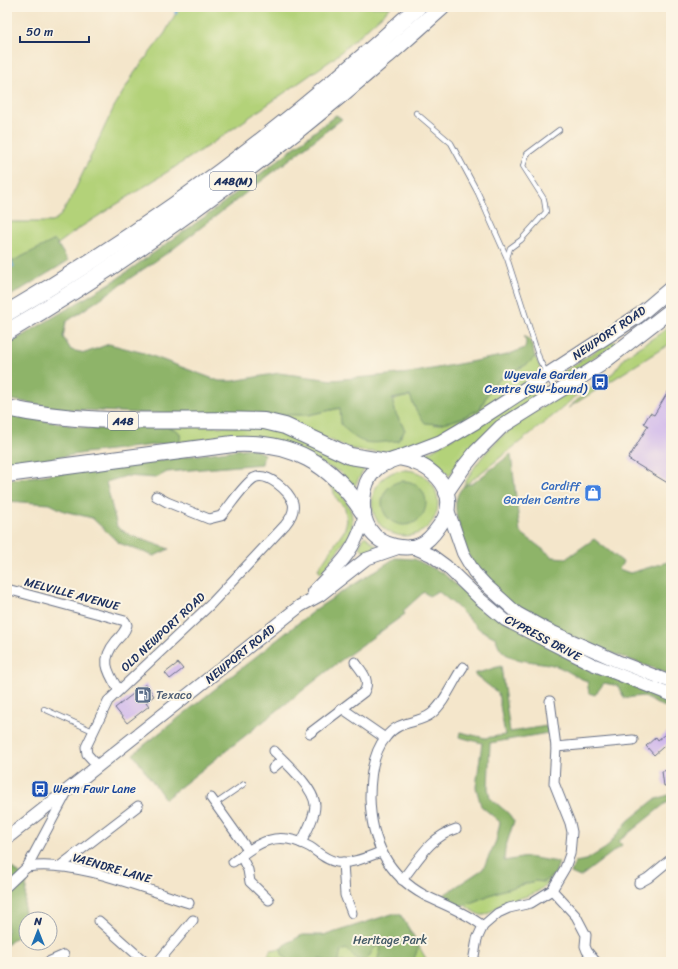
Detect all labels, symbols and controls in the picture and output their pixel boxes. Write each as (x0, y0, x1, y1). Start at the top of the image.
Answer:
scale bar (20, 18, 89, 44)
text: 50 m (26, 21, 53, 43)
road number: A48(M) (210, 172, 256, 190)
street label: NEWPORT ROAD (567, 299, 651, 366)
place label: Wyevale Garden Centre (SW-bound) (485, 364, 588, 400)
bus stop icon: Wyevale Garden Centre (SW-bound) (590, 372, 610, 392)
road number: A48 (108, 412, 138, 430)
place label: Cardiff Garden Centre (503, 475, 582, 511)
shop icon: Cardiff Garden Centre (583, 483, 603, 503)
street label: MELVILLE AVENUE (22, 571, 123, 618)
street label: OLD NEWPORT ROAD (115, 587, 211, 677)
street label: CYPRESS DRIVE (501, 609, 586, 668)
street label: NEWPORT ROAD (200, 618, 281, 690)
place label: Texaco (156, 684, 192, 706)
fuel station icon: Texaco (133, 685, 153, 705)
place label: Wern Fawr Lane (53, 778, 136, 800)
bus stop icon: Wern Fawr Lane (30, 779, 50, 799)
street label: VAENDRE LANE (70, 846, 155, 890)
north arrow (18, 911, 58, 951)
text: N (33, 912, 42, 931)
park label: Heritage Park (353, 929, 428, 951)

